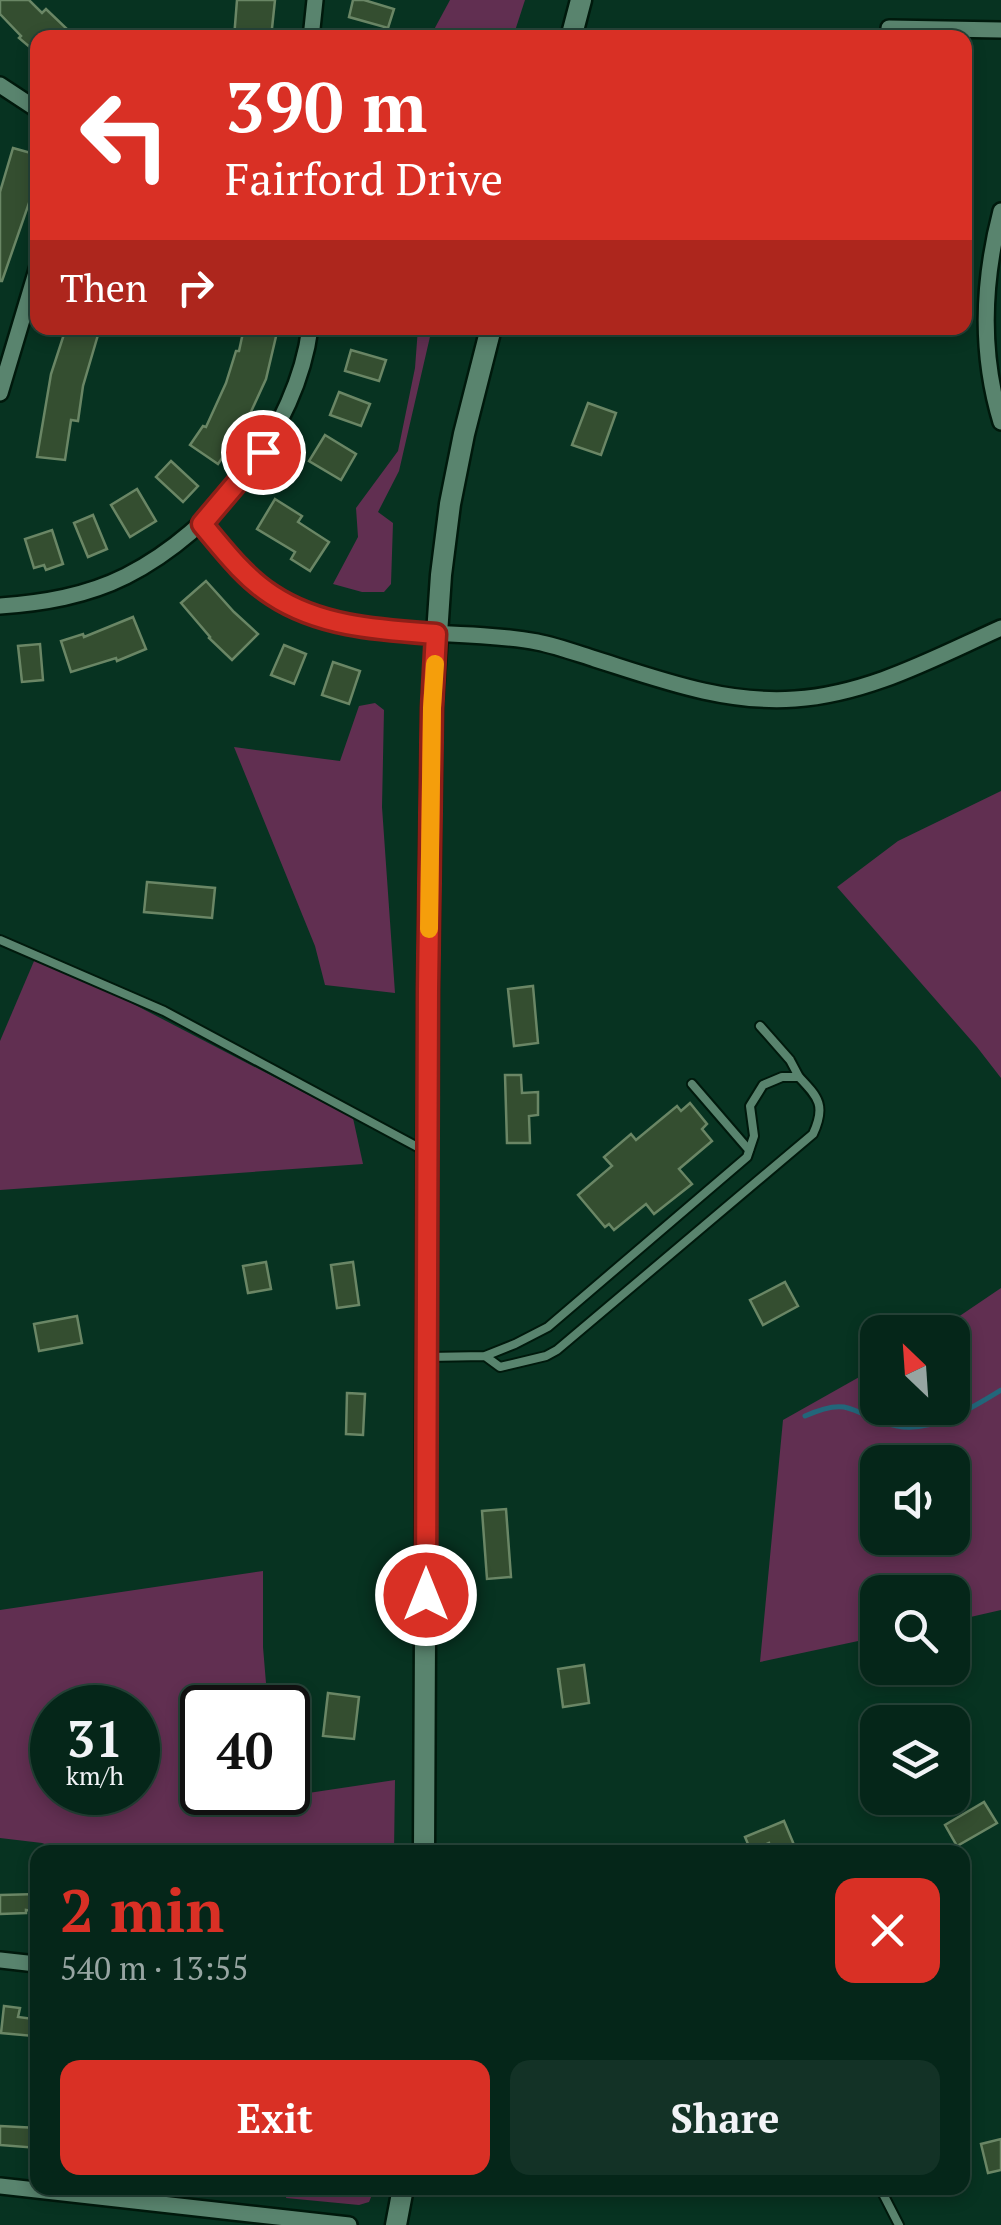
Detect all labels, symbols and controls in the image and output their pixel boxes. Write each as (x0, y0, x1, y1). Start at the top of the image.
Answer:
text: 390 m (225, 59, 427, 152)
icon: left (60, 70, 190, 200)
text: Fairford Drive (225, 148, 503, 208)
icon: right (168, 260, 223, 315)
text: Then (60, 263, 148, 313)
pin (221, 410, 306, 495)
icon: arrive (236, 425, 291, 480)
north arrow (860, 1315, 970, 1425)
map controls (860, 1315, 970, 1815)
button: sound (860, 1445, 970, 1555)
position arrow (374, 1543, 478, 1647)
button: search (860, 1575, 970, 1685)
speed limit sign: 40 (180, 1685, 310, 1815)
text: 31 (67, 1705, 123, 1771)
button: layers (860, 1705, 970, 1815)
text: km/h (66, 1759, 124, 1792)
text: 2 min (60, 1870, 224, 1949)
button: close (835, 1878, 940, 1983)
text: 540 m · 13:55 (60, 1947, 248, 1989)
button: Exit (60, 2060, 490, 2175)
button: Share (510, 2060, 940, 2175)

